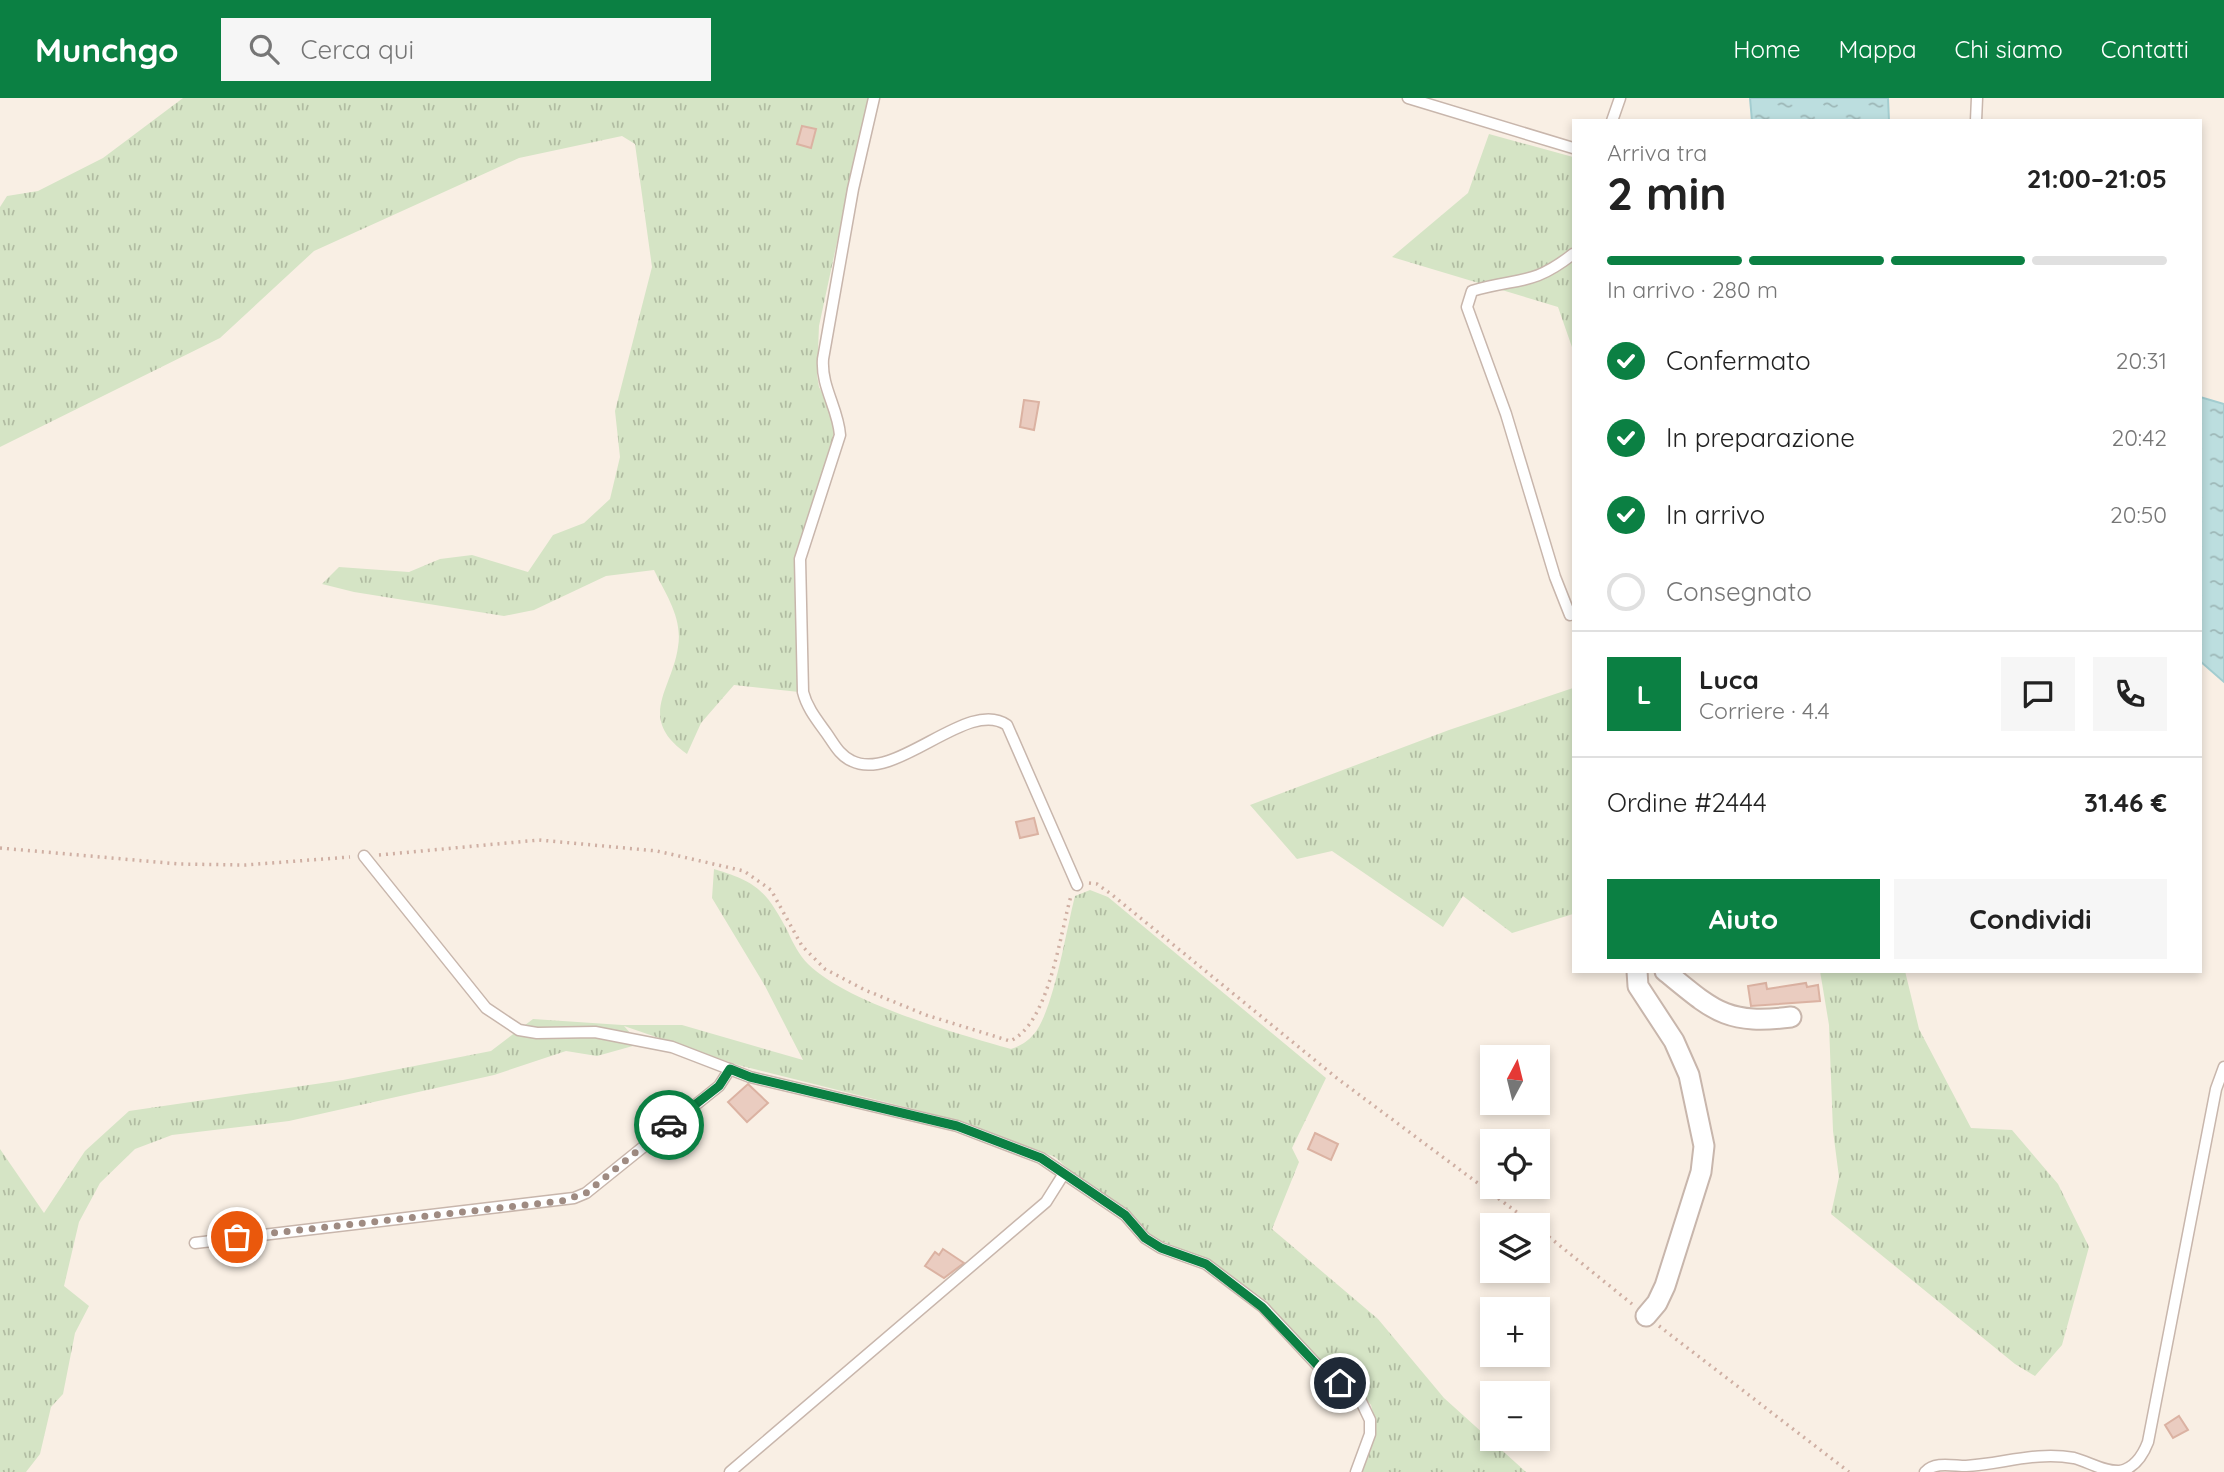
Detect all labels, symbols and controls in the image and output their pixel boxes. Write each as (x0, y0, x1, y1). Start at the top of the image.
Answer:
search box (221, 18, 711, 81)
text: Munchgo (35, 29, 179, 70)
icon: search (245, 30, 283, 68)
text: Cerca qui (301, 33, 414, 66)
text: Home (1733, 34, 1801, 64)
text: Mappa (1839, 34, 1917, 64)
text: Chi siamo (1955, 34, 2063, 64)
text: Contatti (2101, 34, 2189, 64)
text: Arriva tra (1607, 138, 1707, 167)
text: 21:00–21:05 (2027, 162, 2167, 195)
text: 2 min (1607, 164, 1727, 222)
text: In arrivo · 280 m (1607, 275, 1778, 304)
icon: check (1607, 342, 1645, 380)
text: Confermato (1666, 344, 1811, 377)
text: 20:31 (2116, 346, 2167, 375)
icon: check (1607, 419, 1645, 457)
text: In preparazione (1666, 421, 1855, 454)
text: 20:42 (2111, 423, 2167, 452)
icon: check (1607, 496, 1645, 534)
text: In arrivo (1666, 498, 1765, 531)
text: 20:50 (2110, 500, 2167, 529)
text: Consegnato (1666, 575, 1812, 608)
button: chat (2001, 657, 2075, 731)
button: phone (2093, 657, 2167, 731)
text: Luca (1699, 663, 1759, 696)
text: L (1637, 678, 1651, 711)
text: Corriere · 4.4 (1699, 696, 1830, 725)
text: Ordine #2444 (1607, 786, 1767, 819)
text: 31.46 € (2084, 786, 2167, 819)
button: Aiuto (1607, 879, 1880, 959)
button: Condividi (1894, 879, 2167, 959)
north arrow (1480, 1045, 1550, 1115)
map controls (1480, 1045, 1550, 1451)
courier (634, 1090, 704, 1160)
icon: car (650, 1106, 688, 1144)
button: locate (1480, 1129, 1550, 1199)
pin (207, 1207, 267, 1267)
button: layers (1480, 1213, 1550, 1283)
icon: bag (218, 1218, 256, 1256)
button: + (1480, 1297, 1550, 1367)
pin (1310, 1353, 1370, 1413)
icon: home (1321, 1364, 1359, 1402)
button: − (1480, 1381, 1550, 1451)

